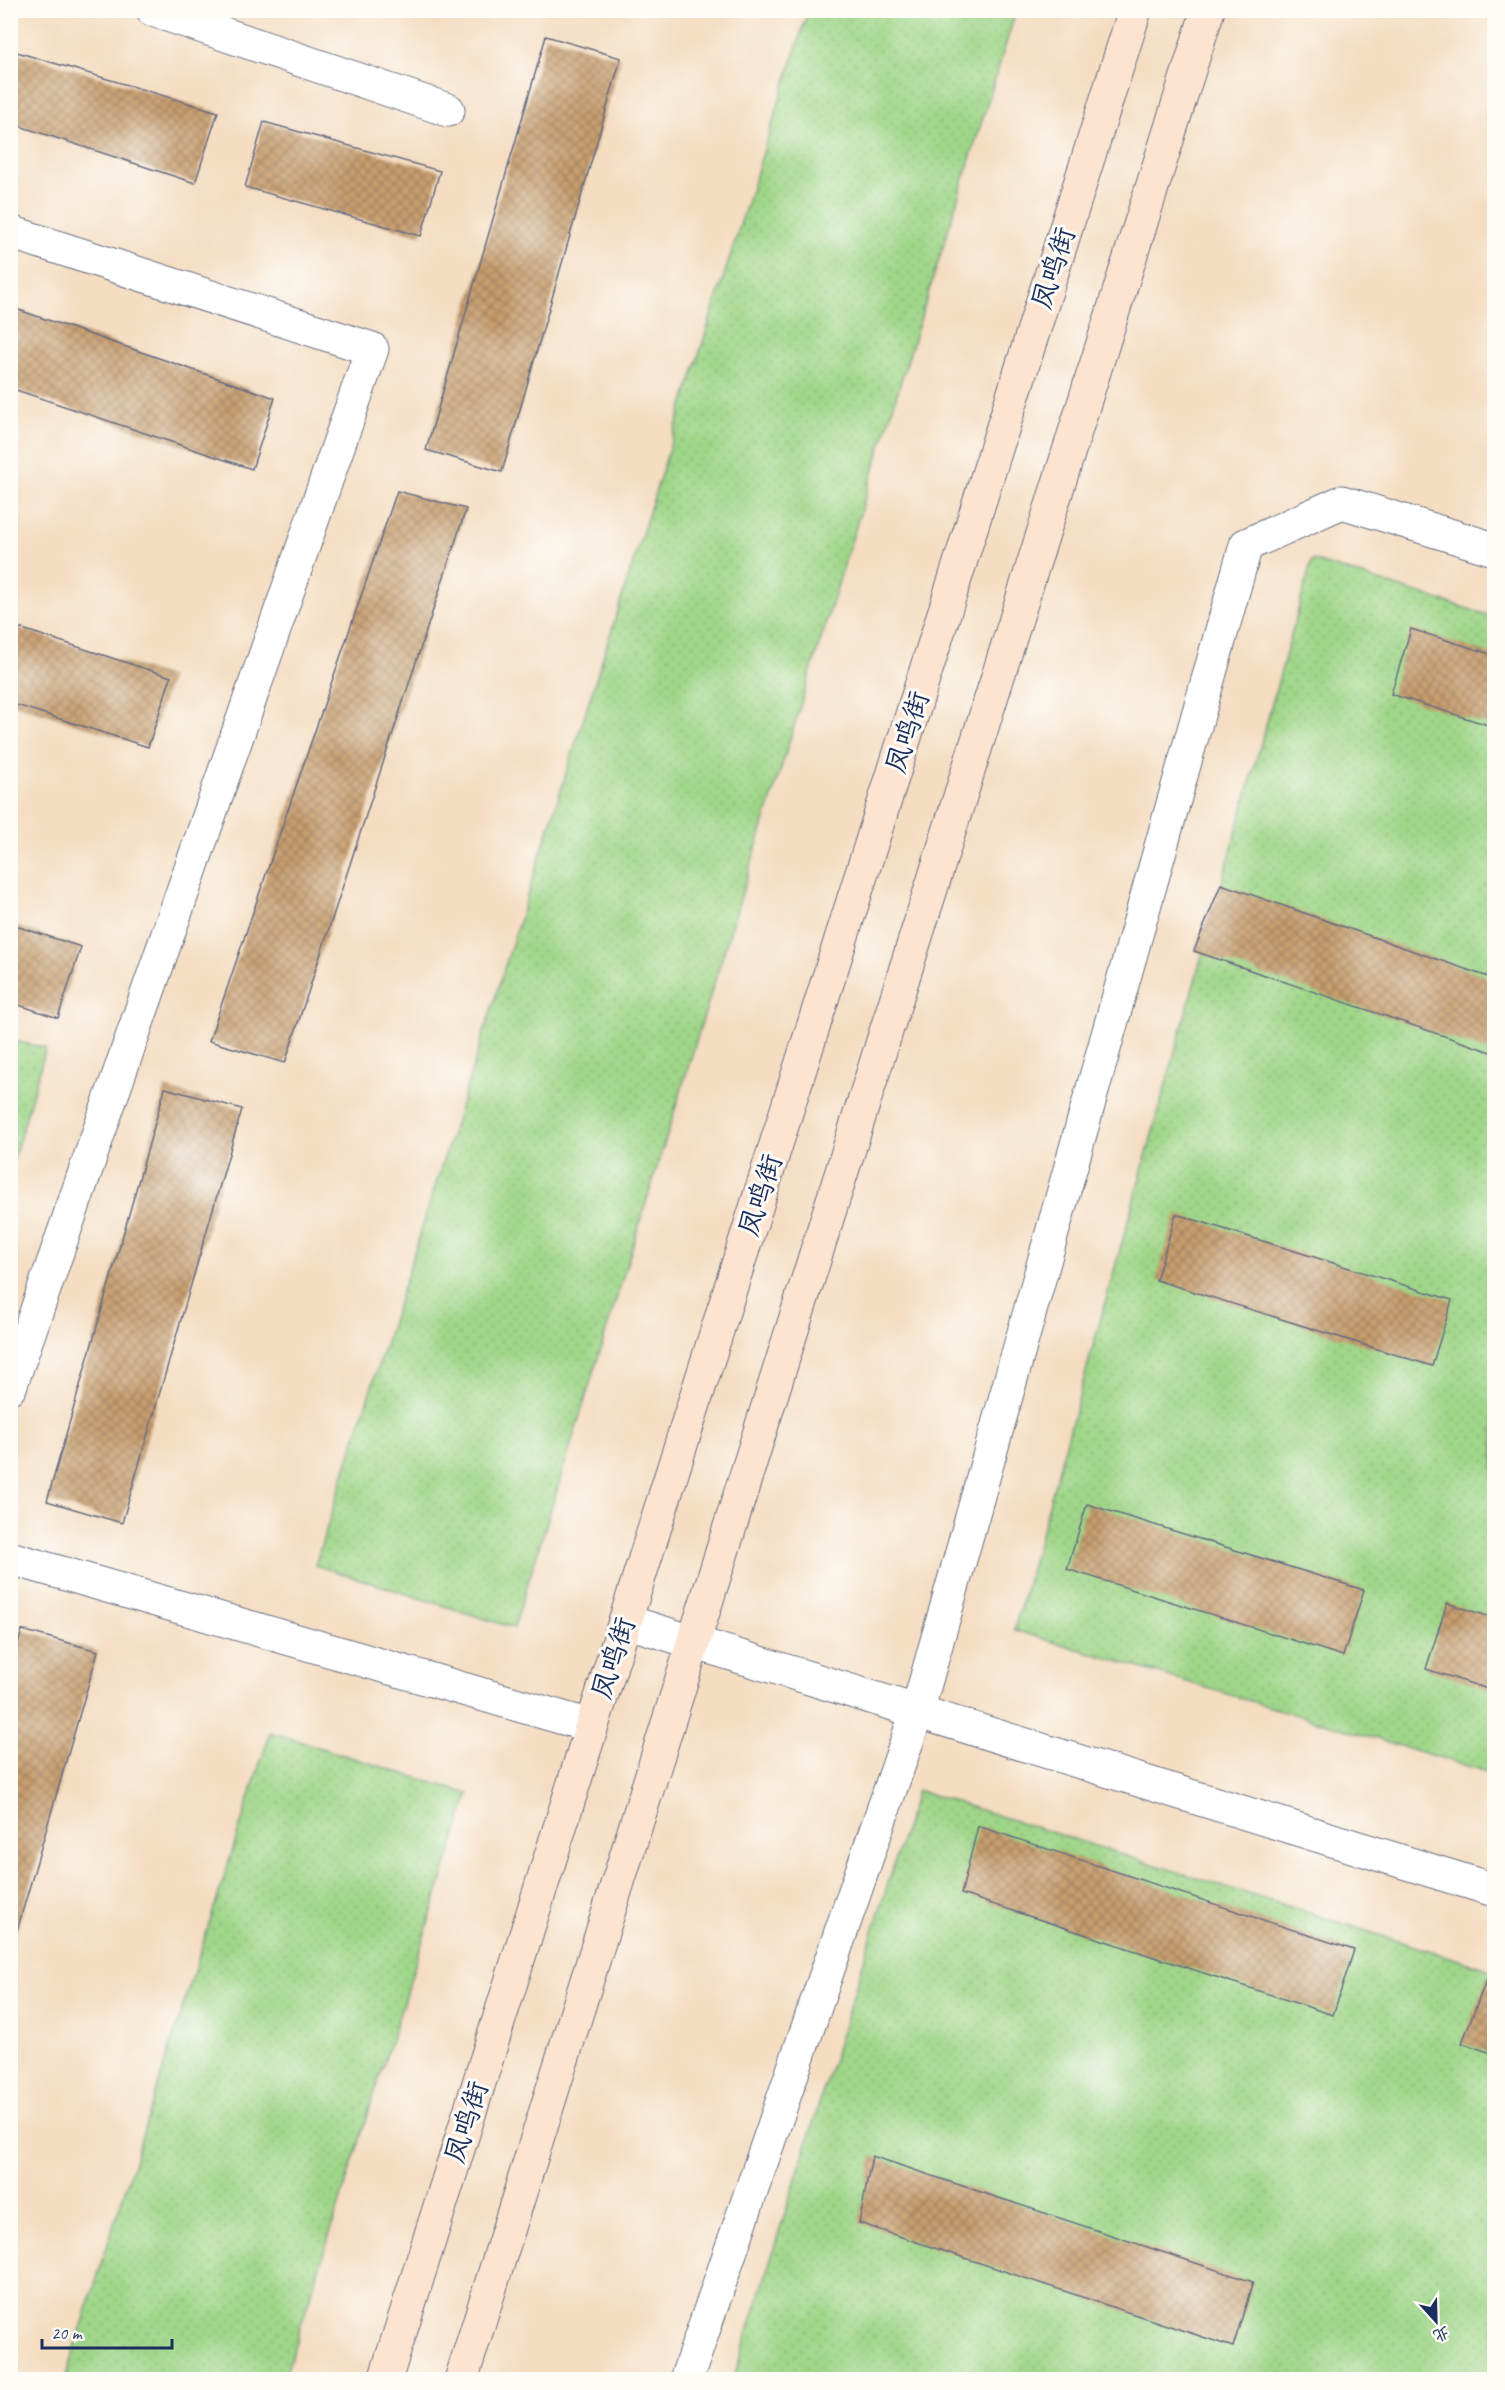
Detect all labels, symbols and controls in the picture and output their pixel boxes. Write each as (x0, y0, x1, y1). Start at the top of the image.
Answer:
street label: 凤鸣街 (1023, 223, 1083, 313)
street label: 凤鸣街 (877, 687, 937, 777)
street label: 凤鸣街 (730, 1150, 790, 1240)
street label: 凤鸣街 (583, 1613, 643, 1703)
street label: 凤鸣街 (436, 2077, 496, 2167)
north arrow (1406, 2291, 1466, 2351)
scale bar (42, 2312, 172, 2350)
text: 20 m (51, 2322, 84, 2344)
text: 北 (1430, 2322, 1452, 2346)

